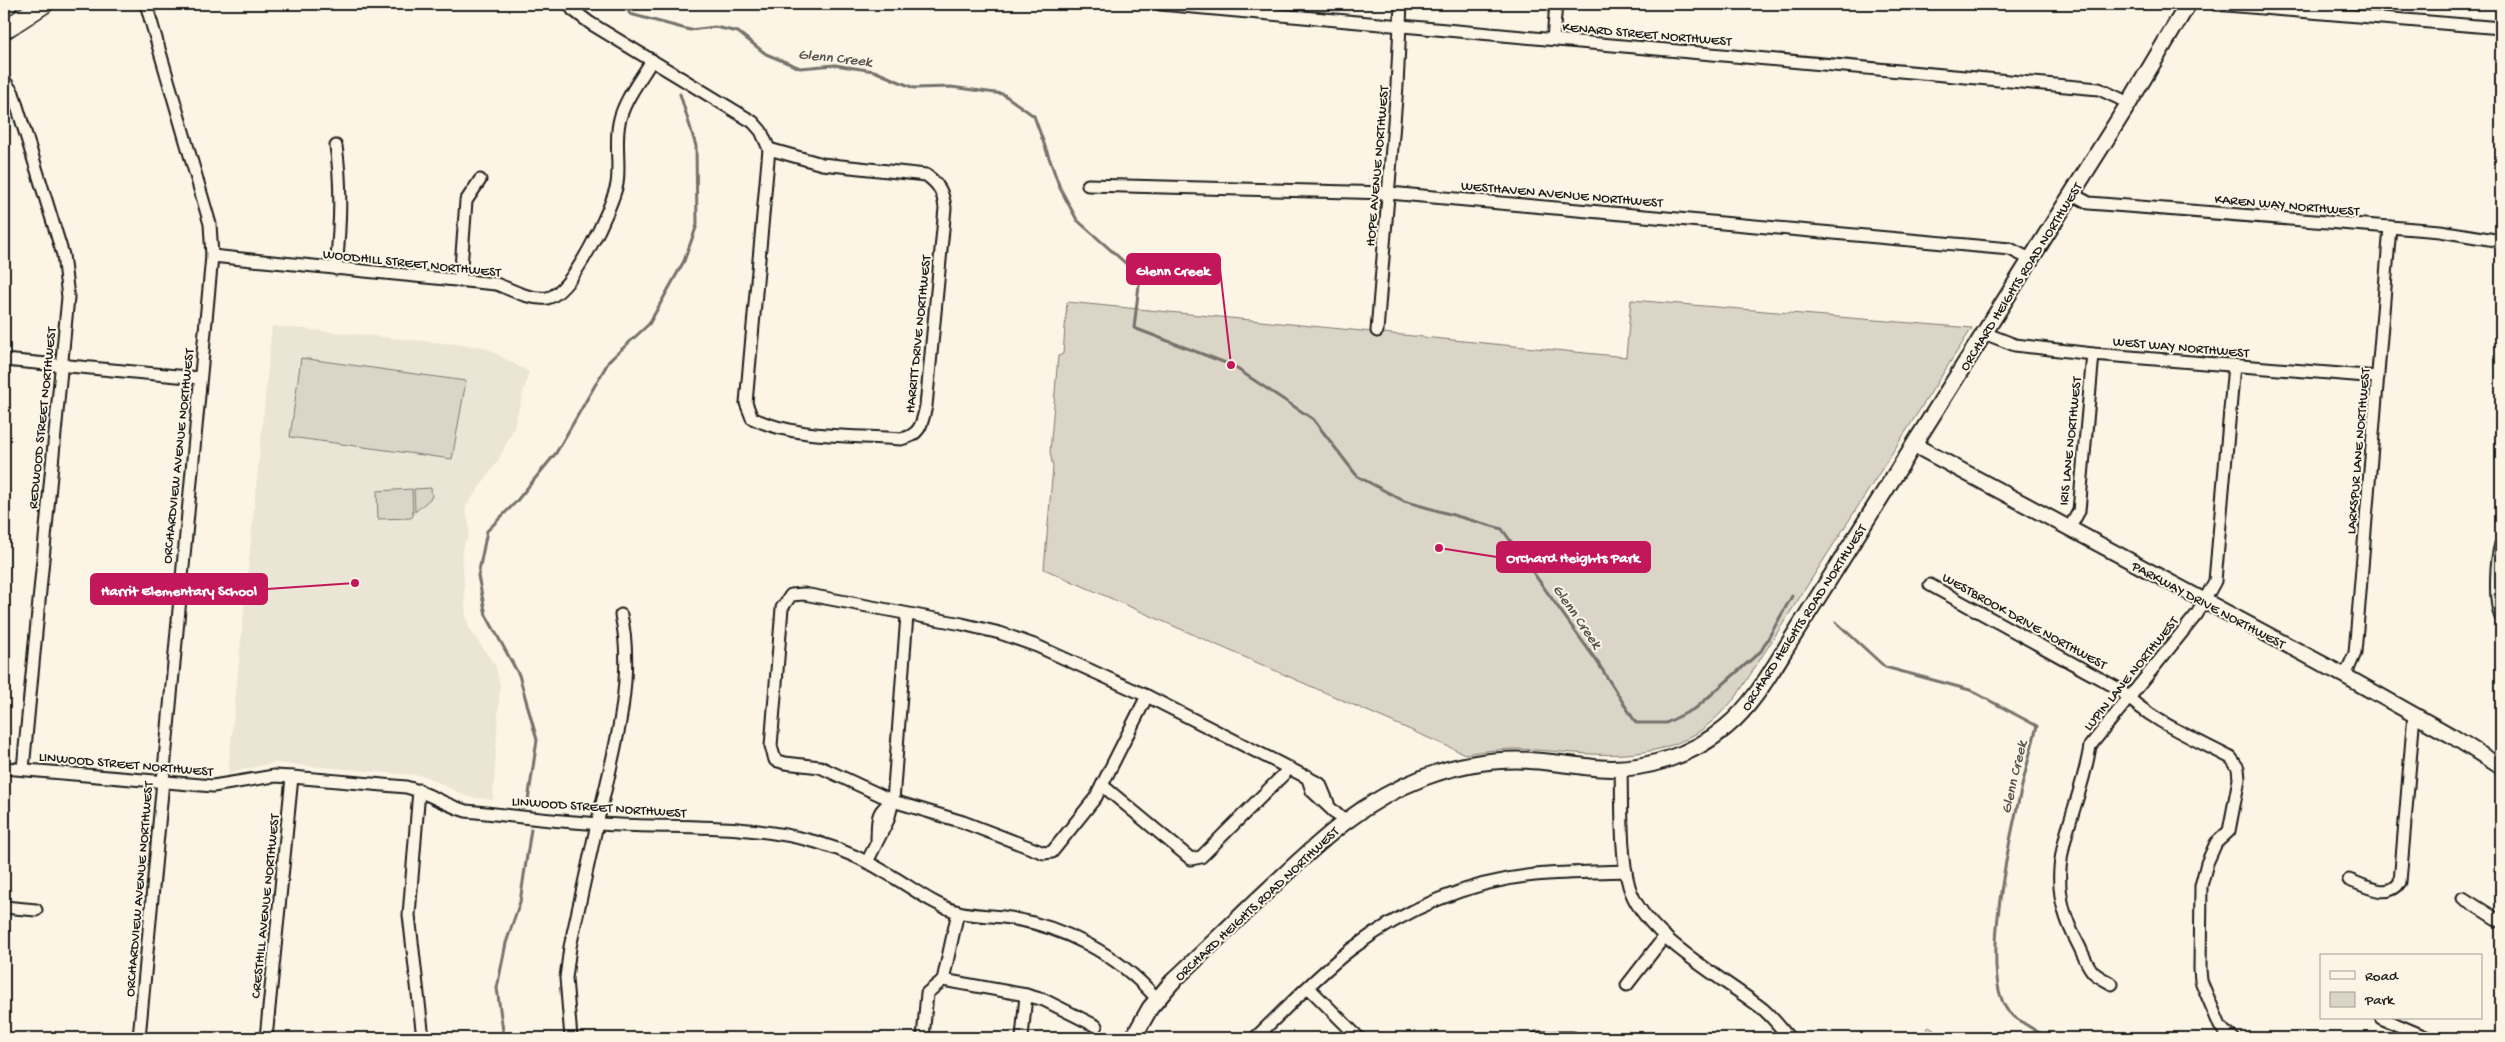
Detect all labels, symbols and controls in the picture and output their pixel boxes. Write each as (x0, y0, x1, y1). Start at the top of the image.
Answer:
street label: KENARD STREET NORTHWEST (1561, 20, 1733, 51)
water label: Glenn Creek (797, 46, 874, 72)
street label: HOPE AVENUE NORTHWEST (1363, 85, 1394, 247)
street label: WESTHAVEN AVENUE NORTHWEST (1460, 178, 1664, 213)
street label: ORCHARD HEIGHTS ROAD NORTHWEST (1957, 180, 2088, 375)
street label: KAREN WAY NORTHWEST (2214, 192, 2360, 221)
street label: WOODHILL STREET NORTHWEST (322, 247, 502, 282)
street label: HARRITT DRIVE NORTHWEST (903, 254, 936, 414)
callout: Glenn Creek (1127, 254, 1220, 284)
text: Glenn Creek (1136, 263, 1212, 281)
street label: REDWOOD STREET NORTHWEST (25, 326, 62, 510)
street label: WEST WAY NORTHWEST (2112, 334, 2250, 363)
street label: ORCHARDVIEW AVENUE NORTHWEST (160, 347, 199, 565)
street label: LARKSPUR LANE NORTHWEST (2344, 367, 2375, 535)
street label: IRIS LANE NORTHWEST (2056, 376, 2087, 506)
street label: ORCHARD HEIGHTS ROAD NORTHWEST (1738, 522, 1872, 715)
callout: Orchard Heights Park (1497, 542, 1650, 572)
text: Orchard Heights Park (1506, 550, 1642, 568)
street label: PARKWAY DRIVE NORTHWEST (2127, 558, 2288, 654)
street label: WESTBROOK DRIVE NORTHWEST (1939, 570, 2109, 675)
callout: Harrit Elementary School (91, 574, 267, 604)
water label: Glenn Creek (1548, 582, 1606, 654)
text: Harrit Elementary School (101, 583, 258, 601)
street label: LUPIN LANE NORTHWEST (2081, 614, 2184, 735)
water label: Glenn Creek (1998, 738, 2032, 815)
street label: LINWOOD STREET NORTHWEST (38, 749, 214, 782)
street label: ORCHARDVIEW AVENUE NORTHWEST (123, 780, 158, 998)
street label: LINWOOD STREET NORTHWEST (511, 794, 687, 823)
street label: CRESTHILL AVENUE NORTHWEST (248, 813, 285, 999)
street label: ORCHARD HEIGHTS ROAD NORTHWEST (1172, 824, 1344, 986)
legend (2320, 954, 2482, 1020)
text: Road (2365, 968, 2399, 986)
text: Park (2364, 992, 2395, 1010)

